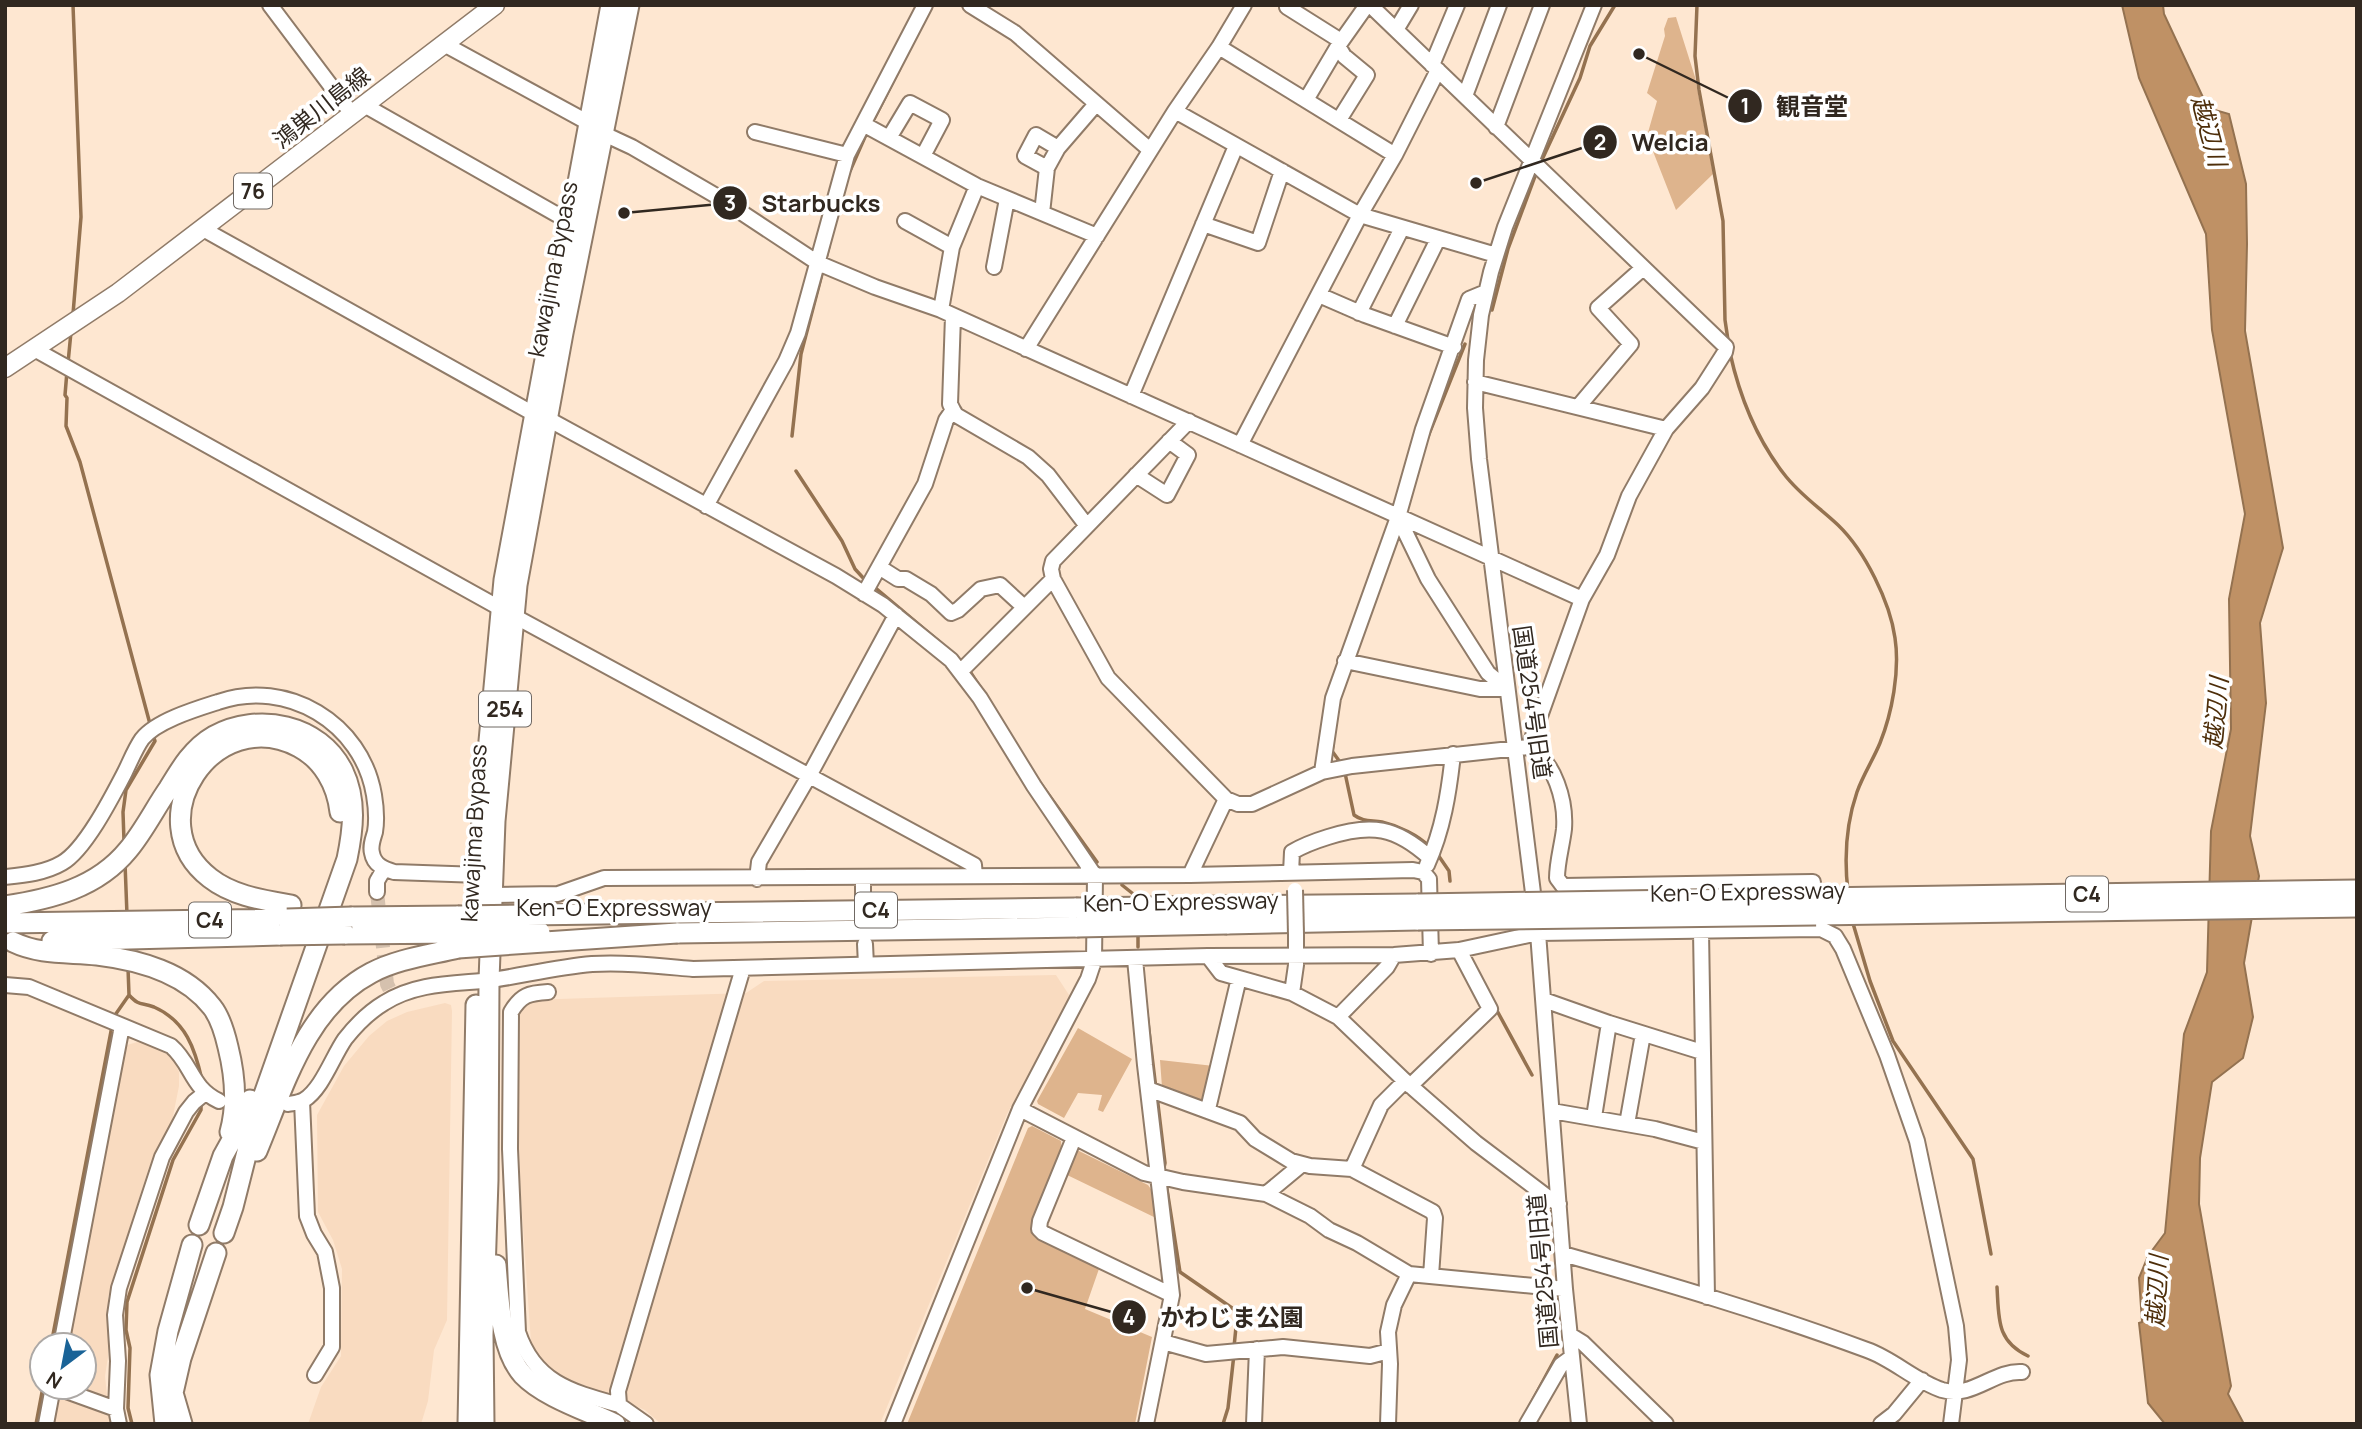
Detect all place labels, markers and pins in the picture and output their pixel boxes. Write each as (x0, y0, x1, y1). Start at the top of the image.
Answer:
callout: 観音堂 (1727, 84, 1862, 129)
callout: Welcia (1582, 120, 1722, 165)
callout: Starbucks (713, 181, 895, 226)
callout: かわじま公園 (1111, 1295, 1318, 1340)

